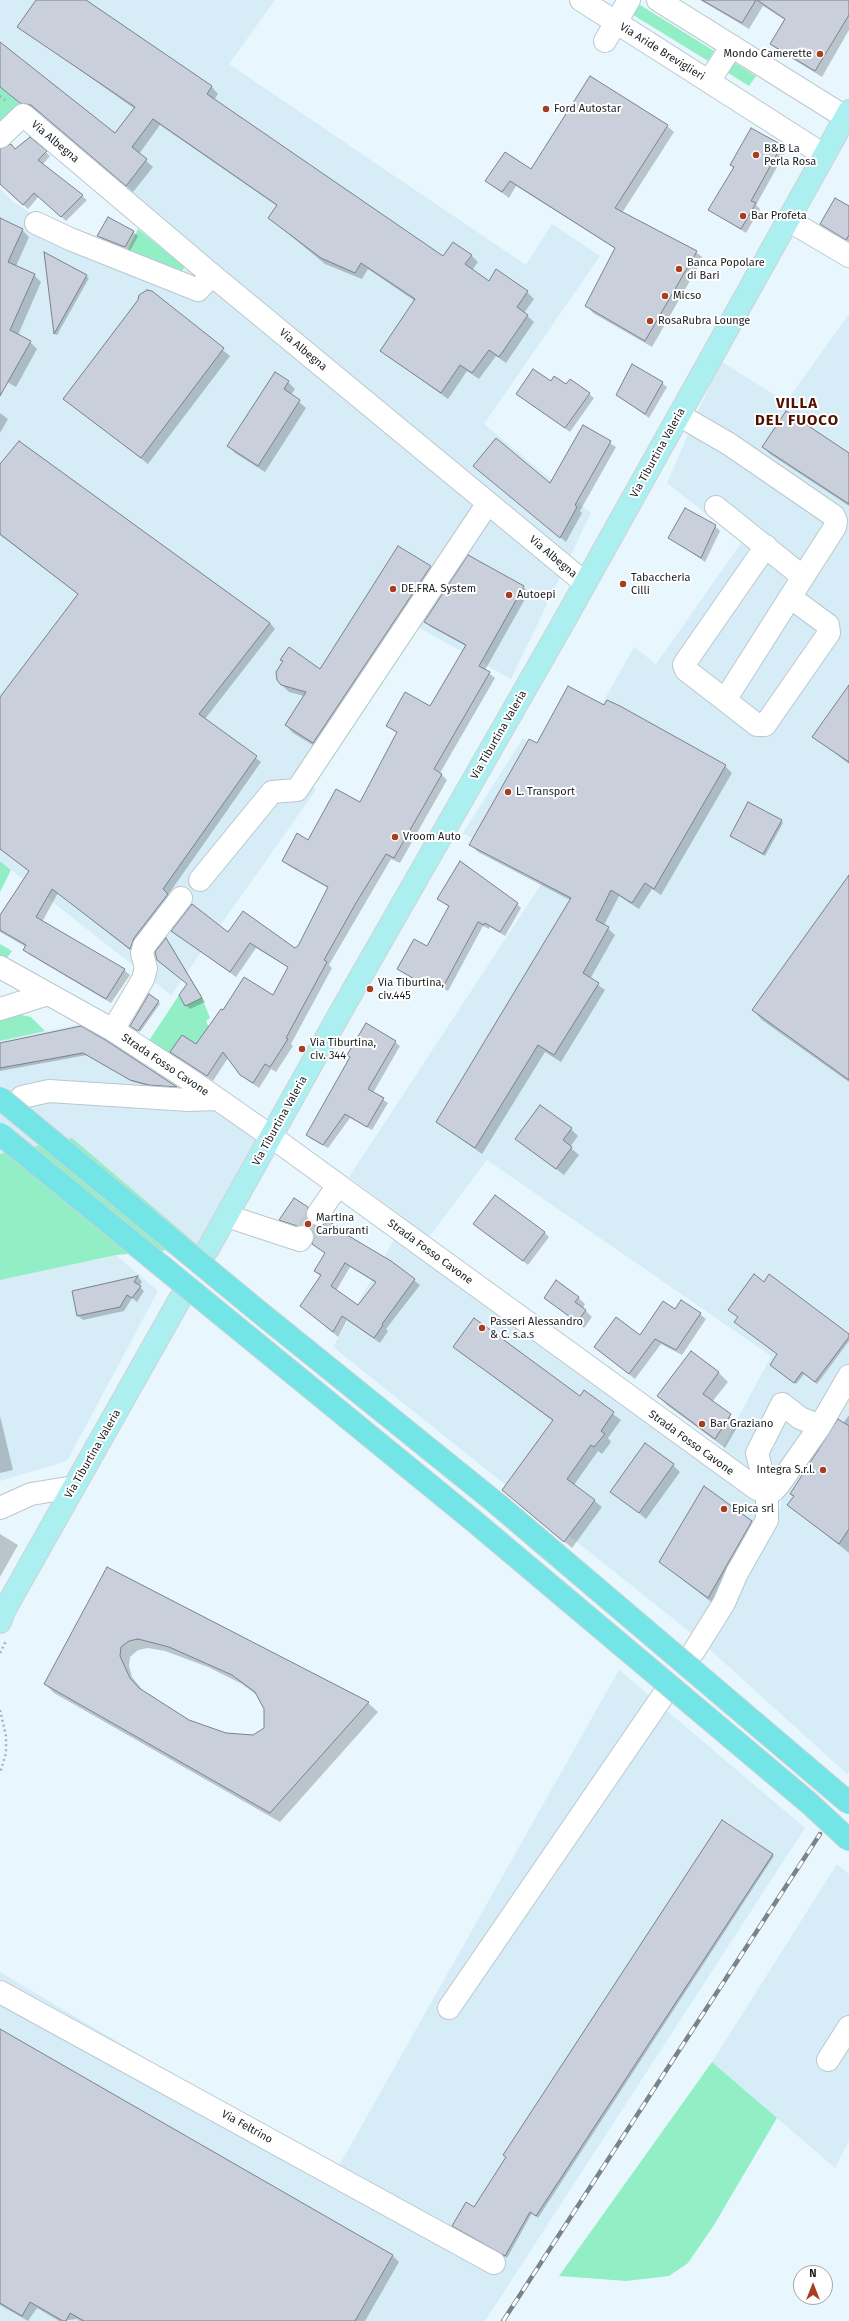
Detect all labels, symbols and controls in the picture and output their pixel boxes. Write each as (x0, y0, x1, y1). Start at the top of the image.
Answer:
street label: Via Aride Breviglieri (617, 21, 707, 83)
place label: Mondo Camerette (724, 47, 812, 61)
marker: Mondo Camerette (815, 49, 825, 59)
place label: Ford Autostar (554, 102, 621, 116)
marker: Ford Autostar (541, 104, 551, 114)
street label: Via Albegna (28, 118, 82, 166)
place label: B&B La Perla Rosa (764, 142, 816, 168)
marker: B&B La Perla Rosa (751, 150, 761, 160)
place label: Bar Profeta (751, 209, 807, 223)
marker: Bar Profeta (738, 211, 748, 221)
place label: Banca Popolare di Bari (687, 256, 765, 282)
marker: Banca Popolare di Bari (674, 264, 684, 274)
place label: Micso (673, 289, 701, 303)
marker: Micso (660, 291, 670, 301)
place label: RosaRubra Lounge (658, 314, 750, 328)
marker: RosaRubra Lounge (645, 316, 655, 326)
street label: Via Albegna (276, 326, 330, 374)
district label: VILLA DEL FUOCO (755, 395, 839, 430)
street label: Via Tiburtina Valeria (628, 406, 688, 500)
street label: Via Albegna (526, 533, 580, 581)
place label: Tabaccheria Cilli (631, 571, 691, 597)
marker: Tabaccheria Cilli (618, 579, 628, 589)
place label: DE.FRA. System (401, 582, 476, 596)
marker: DE.FRA. System (388, 584, 398, 594)
place label: Autoepi (517, 588, 556, 602)
marker: Autoepi (504, 590, 514, 600)
street label: Via Tiburtina Valeria (468, 688, 530, 782)
place label: L. Transport (516, 785, 575, 799)
marker: L. Transport (503, 787, 513, 797)
place label: Vroom Auto (403, 830, 461, 844)
marker: Vroom Auto (390, 832, 400, 842)
place label: Via Tiburtina, civ.445 (378, 976, 444, 1002)
marker: Via Tiburtina, civ.445 (365, 984, 375, 994)
street label: Strada Fosso Cavone (119, 1031, 211, 1099)
place label: Via Tiburtina, civ. 344 (310, 1036, 376, 1062)
marker: Via Tiburtina, civ. 344 (297, 1044, 307, 1054)
street label: Via Tiburtina Valeria (250, 1074, 310, 1168)
place label: Martina Carburanti (316, 1211, 369, 1237)
street label: Strada Fosso Cavone (385, 1217, 475, 1287)
marker: Martina Carburanti (303, 1219, 313, 1229)
place label: Passeri Alessandro & C. s.a.s (490, 1315, 583, 1341)
marker: Passeri Alessandro & C. s.a.s (477, 1323, 487, 1333)
street label: Via Tiburtina Valeria (62, 1407, 124, 1501)
street label: Strada Fosso Cavone (646, 1408, 736, 1478)
place label: Bar Graziano (710, 1417, 773, 1431)
marker: Bar Graziano (697, 1419, 707, 1429)
place label: Integra S.r.l. (756, 1463, 815, 1477)
marker: Integra S.r.l. (818, 1465, 828, 1475)
place label: Epica srl (732, 1502, 774, 1516)
marker: Epica srl (719, 1504, 729, 1514)
street label: Via Feltrino (219, 2108, 275, 2146)
north arrow (793, 2265, 833, 2305)
text: N (809, 2267, 817, 2280)

